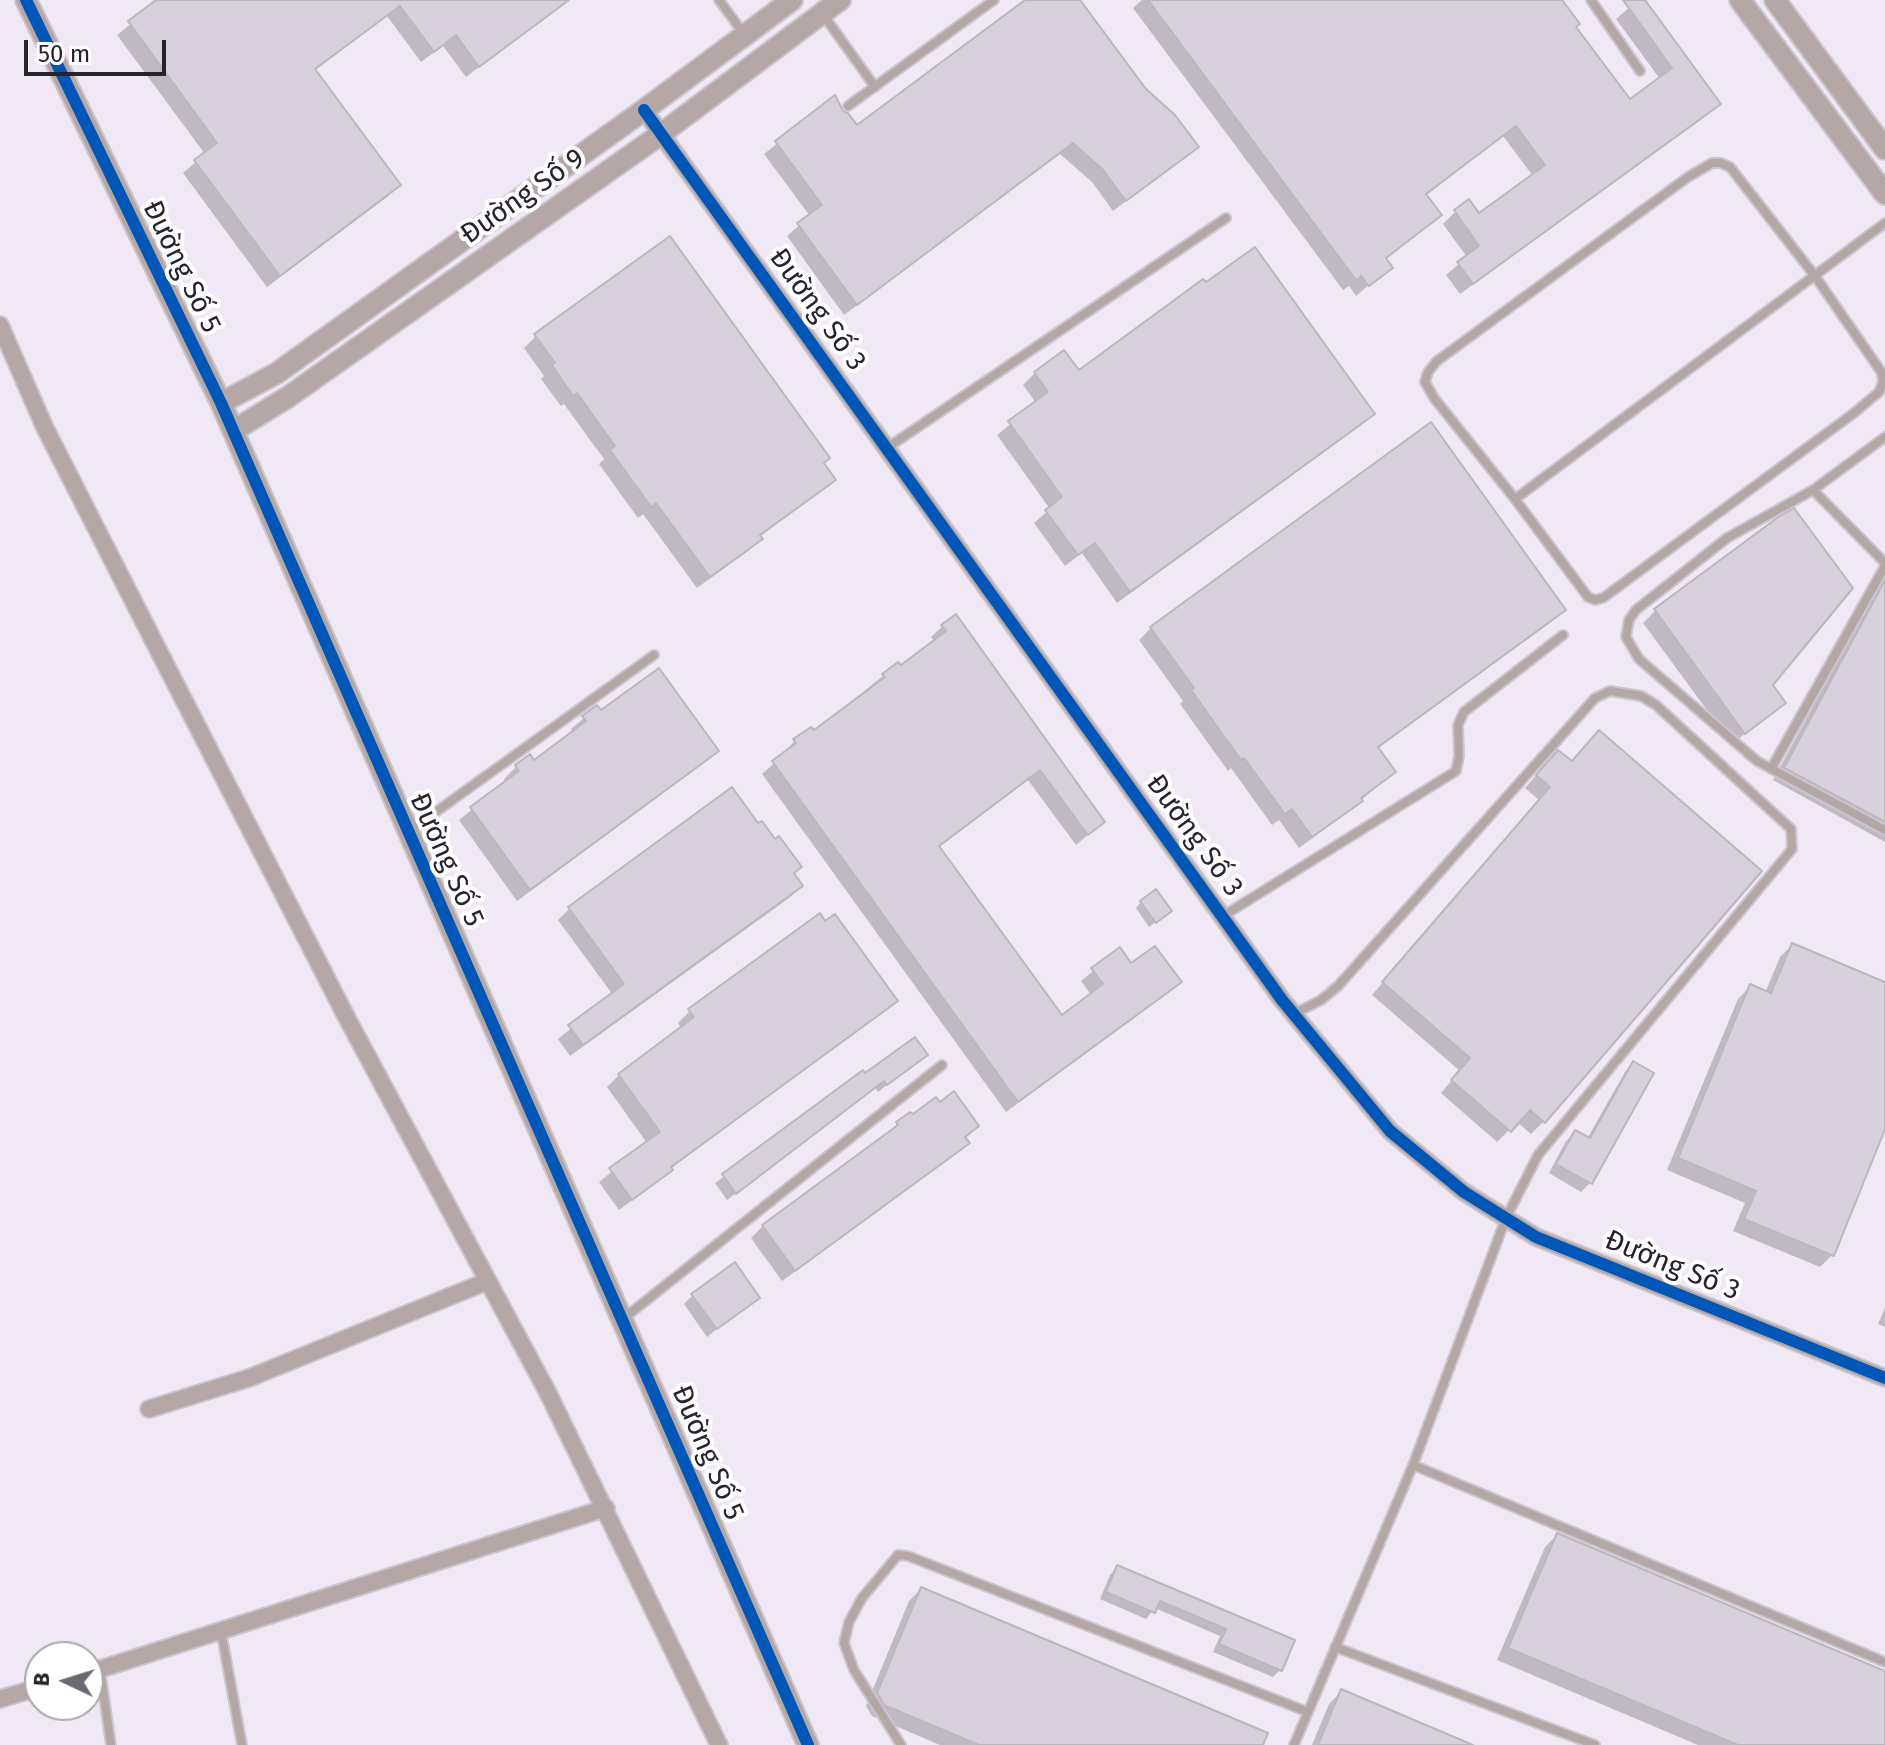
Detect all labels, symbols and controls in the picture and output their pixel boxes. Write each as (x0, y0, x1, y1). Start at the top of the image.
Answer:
scale bar (28, 24, 170, 74)
text: 50 m (38, 40, 90, 68)
street label: Đường Số 9 (455, 142, 591, 252)
street label: Đường Số 5 (135, 195, 227, 339)
street label: Đường Số 3 (761, 242, 873, 378)
street label: Đường Số 3 (1138, 768, 1250, 904)
street label: Đường Số 5 (402, 788, 490, 932)
street label: Đường Số 3 (1600, 1224, 1744, 1308)
street label: Đường Số 5 (664, 1381, 750, 1525)
north arrow (24, 1641, 104, 1721)
text: B (28, 1672, 55, 1687)

